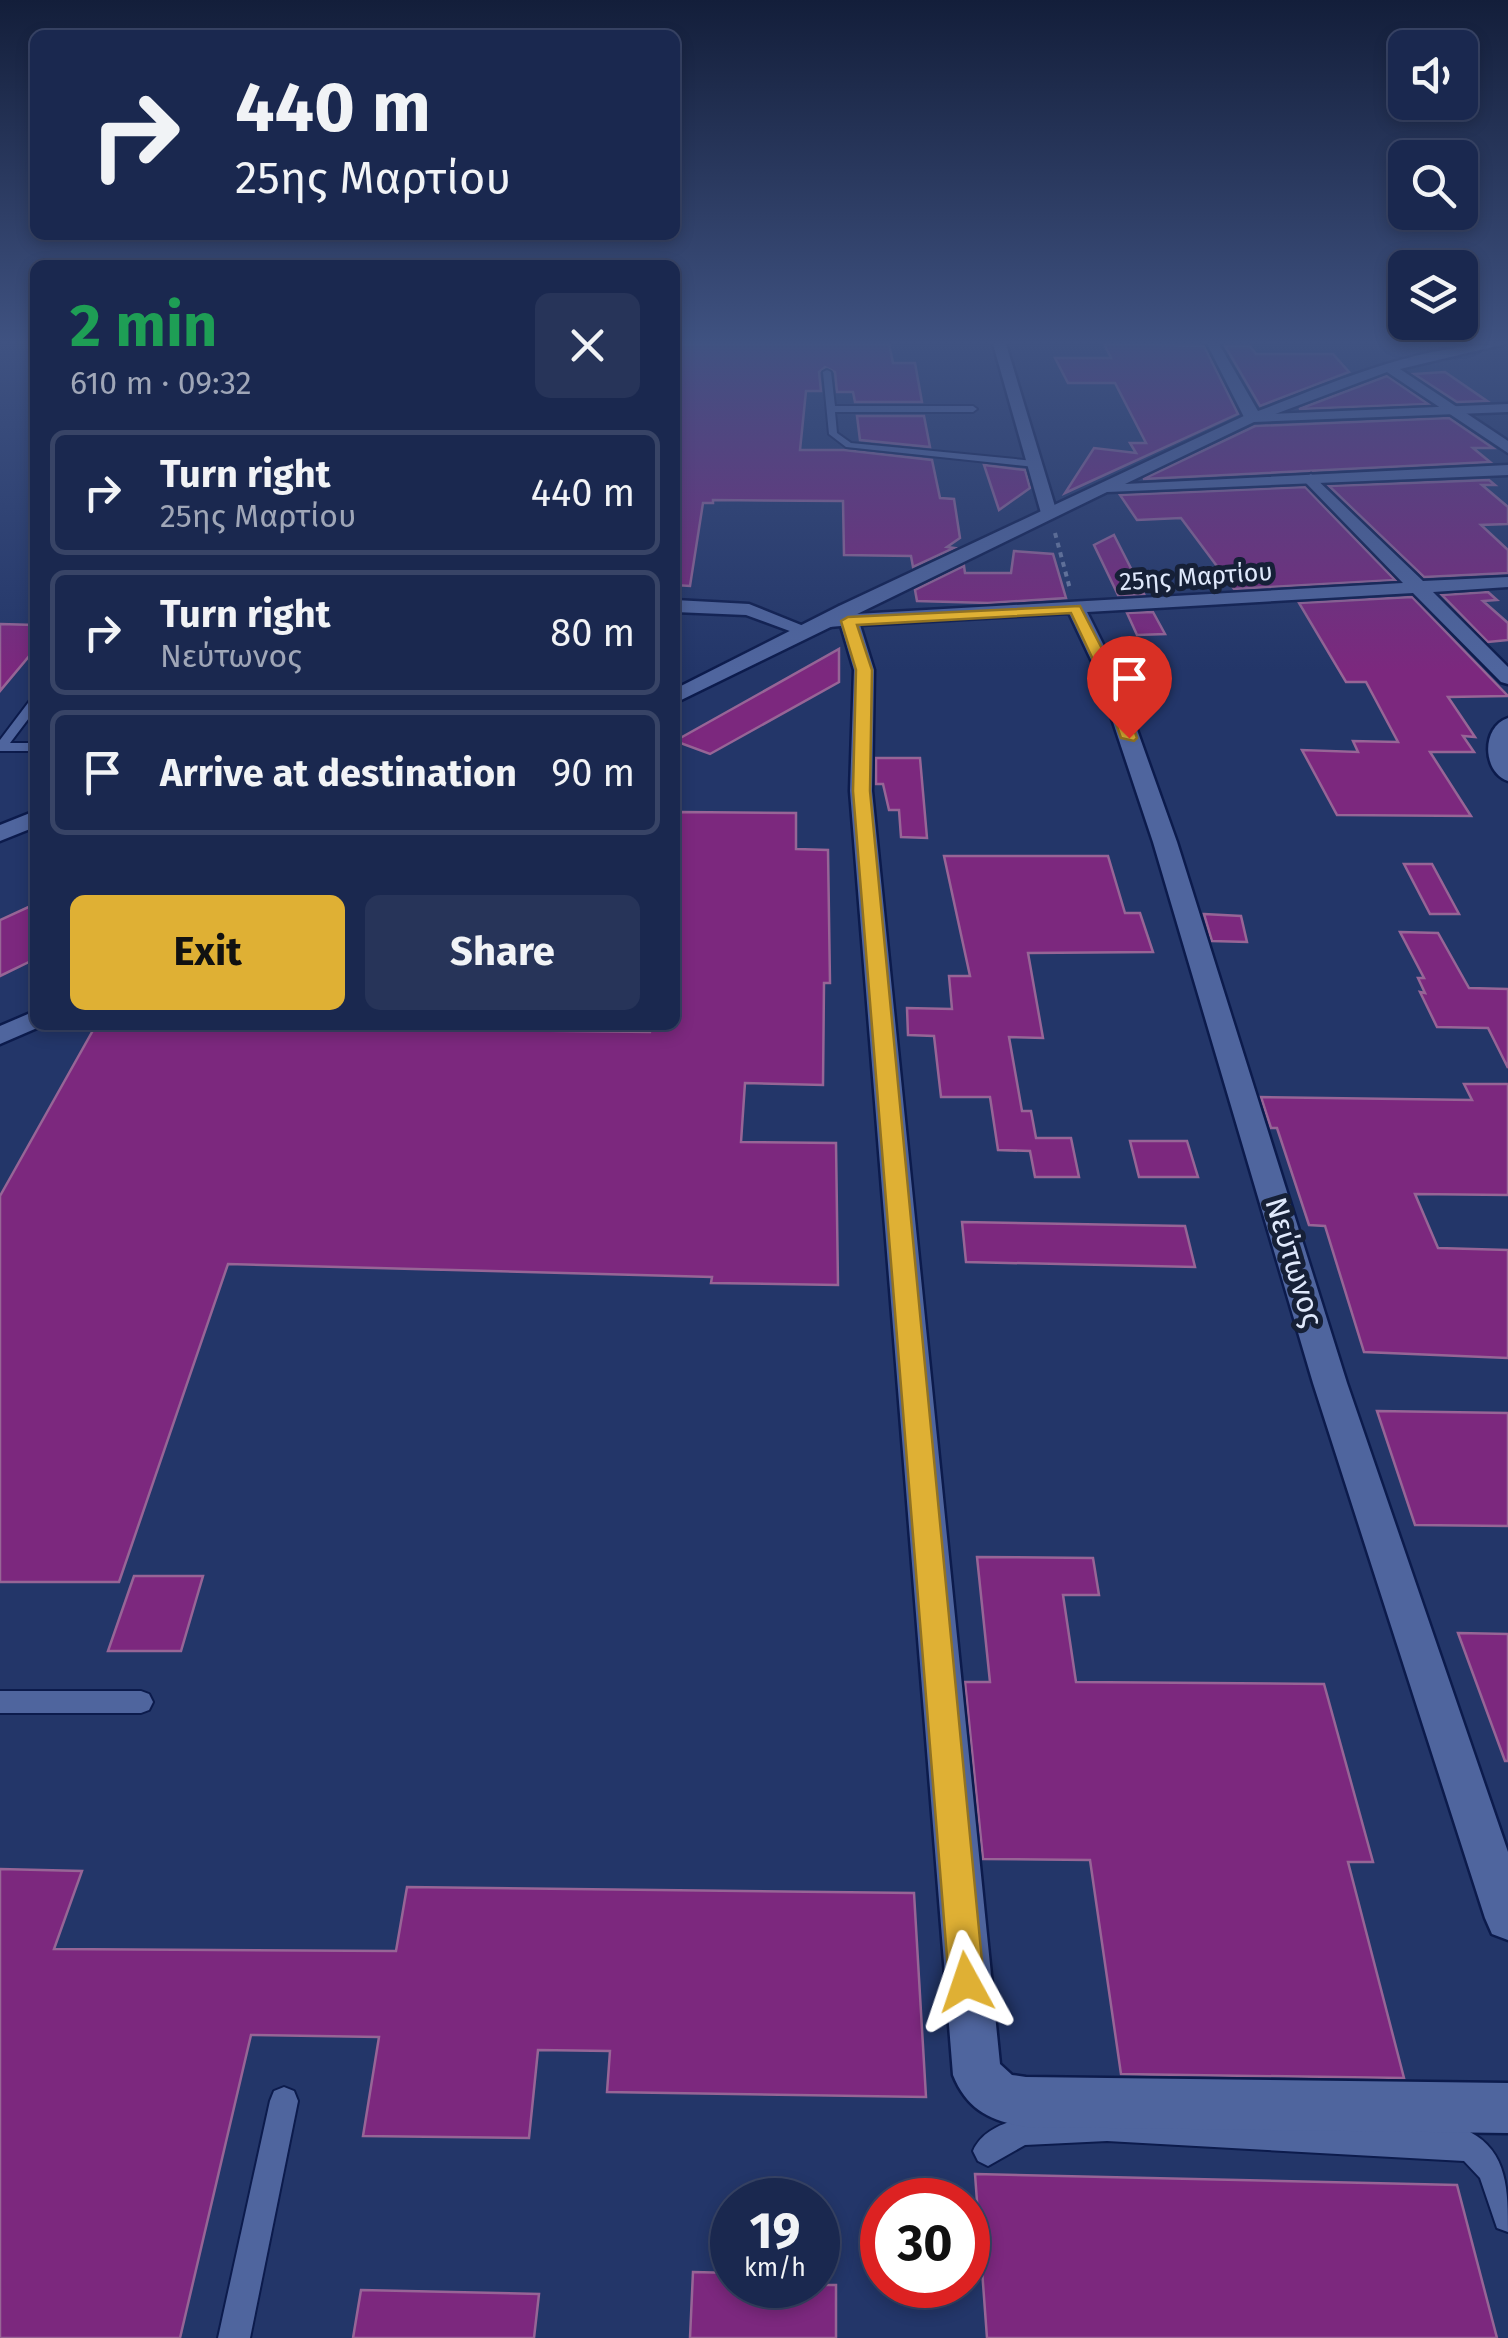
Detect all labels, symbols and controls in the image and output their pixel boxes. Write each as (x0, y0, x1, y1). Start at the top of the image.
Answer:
map controls (1388, 30, 1478, 340)
button: sound (1388, 30, 1478, 120)
text: 440 m (235, 66, 431, 150)
icon: right (70, 70, 200, 200)
button: search (1388, 140, 1478, 230)
text: 25ης Μαρτίου (235, 151, 511, 205)
button: layers (1388, 250, 1478, 340)
text: 2 min (70, 290, 217, 362)
button: close (535, 293, 640, 398)
text: 610 m · 09:32 (70, 364, 252, 402)
text: Turn right (160, 451, 330, 497)
icon: right (75, 465, 130, 520)
text: 440 m (531, 470, 635, 516)
text: 25ης Μαρτίου (160, 497, 356, 535)
street label: 25ης Μαρτίου (1118, 557, 1274, 597)
text: Turn right (160, 591, 330, 637)
icon: right (75, 605, 130, 660)
text: 80 m (550, 610, 635, 656)
pin (1087, 636, 1172, 739)
text: Νεύτωνος (160, 637, 302, 675)
icon: arrive (1102, 651, 1157, 706)
icon: arrive (75, 745, 130, 800)
text: Arrive at destination (160, 750, 517, 796)
text: 90 m (551, 750, 635, 796)
button: Exit (70, 895, 345, 1010)
button: Share (365, 895, 640, 1010)
street label: Νεύτωνος (1257, 1193, 1331, 1331)
position arrow (914, 1930, 1018, 2034)
speed limit sign: 30 (860, 2178, 990, 2308)
text: 19 (749, 2201, 801, 2261)
text: km/h (744, 2253, 806, 2283)

